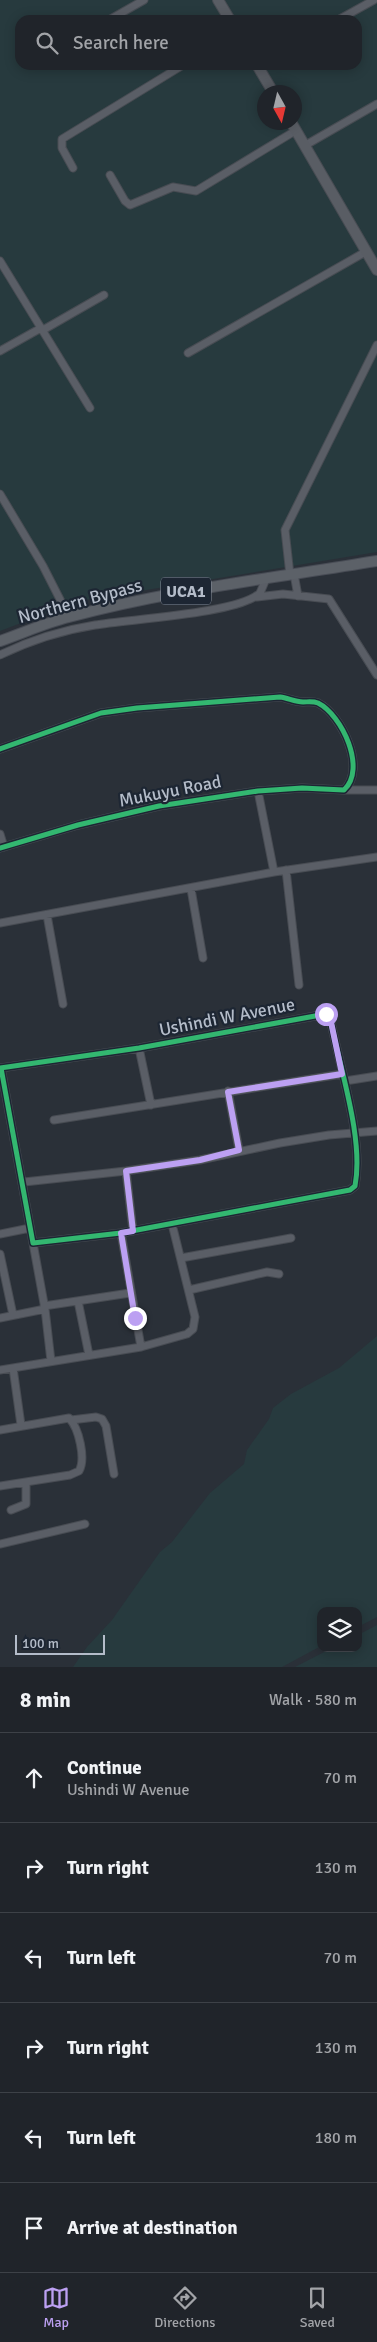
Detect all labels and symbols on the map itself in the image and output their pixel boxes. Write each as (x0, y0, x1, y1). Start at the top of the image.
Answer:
north arrow (257, 85, 302, 130)
street label: Northern Bypass (16, 574, 145, 628)
road number: UCA1 (161, 578, 211, 604)
street label: Mukuyu Road (117, 770, 223, 812)
street label: Ushindi W Avenue (157, 993, 297, 1041)
route start (315, 1003, 338, 1026)
route end (124, 1307, 147, 1330)
scale bar (15, 1632, 105, 1655)

